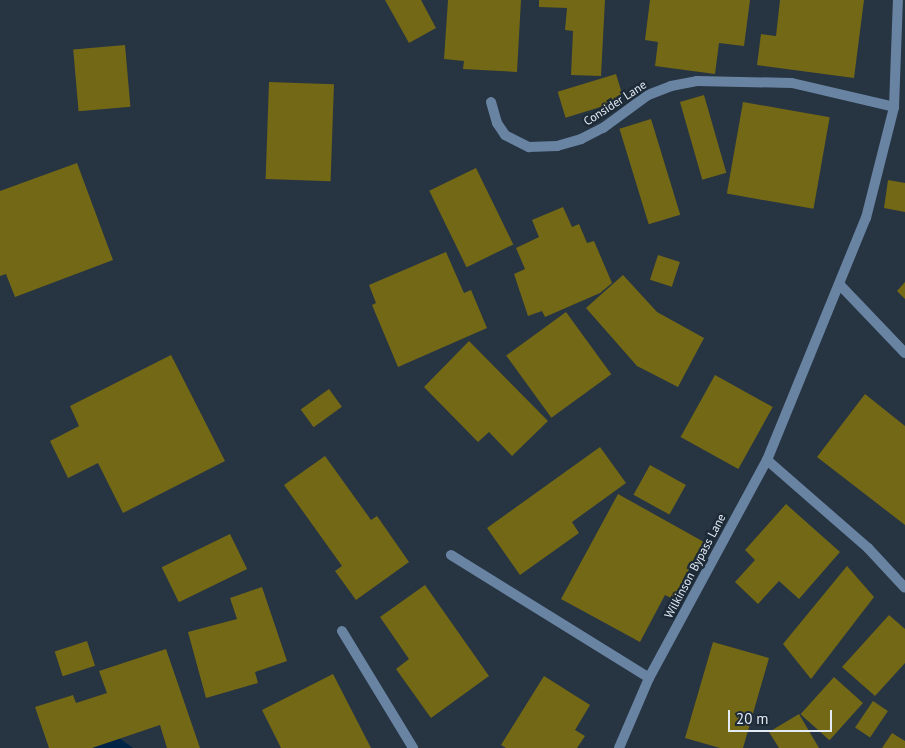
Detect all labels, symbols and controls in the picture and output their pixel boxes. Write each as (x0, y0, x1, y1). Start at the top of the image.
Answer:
street label: Consider Lane (581, 77, 649, 129)
street label: Wilkinson Bypass Lane (661, 511, 729, 621)
scale bar (730, 700, 834, 732)
text: 20 m (736, 709, 769, 728)

